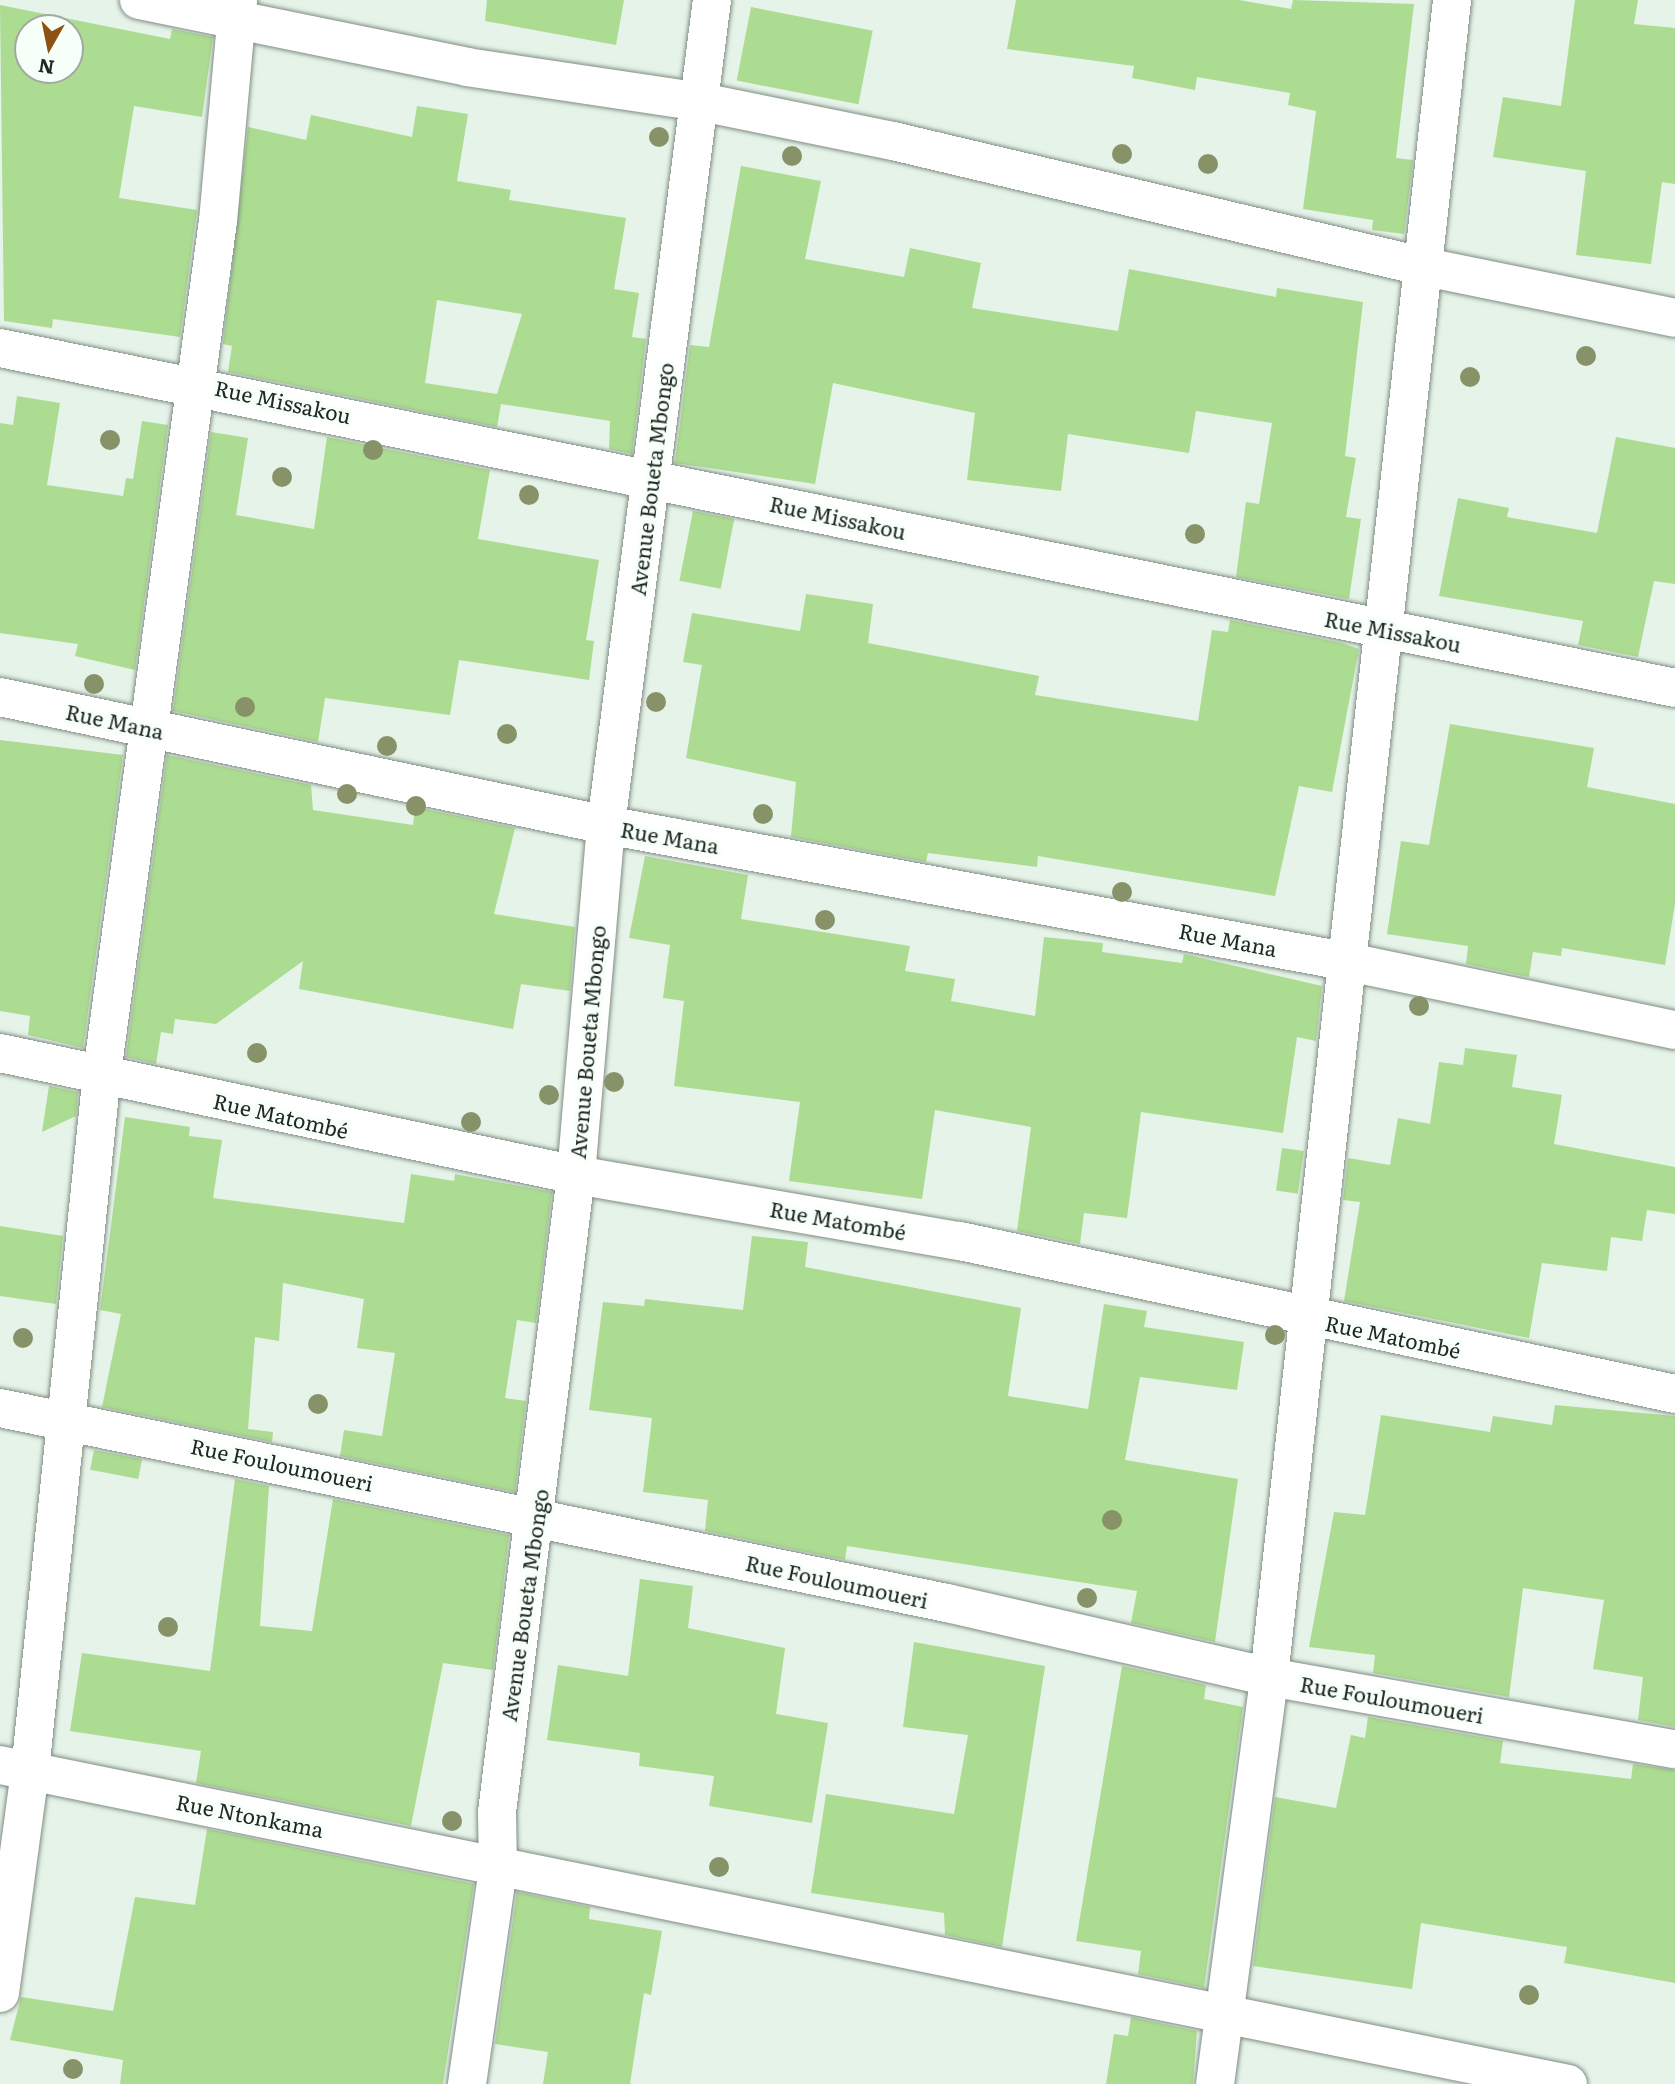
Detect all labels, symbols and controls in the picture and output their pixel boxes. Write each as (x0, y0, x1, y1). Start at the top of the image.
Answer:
north arrow (14, 14, 84, 84)
text: N (36, 53, 56, 83)
street label: Avenue Boueta Mbongo (624, 361, 678, 597)
street label: Rue Missakou (212, 374, 354, 428)
street label: Rue Missakou (767, 490, 909, 544)
street label: Rue Missakou (1322, 605, 1464, 657)
street label: Rue Mana (64, 698, 166, 744)
street label: Rue Mana (619, 816, 721, 858)
street label: Rue Mana (1177, 917, 1279, 961)
street label: Avenue Boueta Mbongo (564, 924, 610, 1160)
street label: Rue Matombé (211, 1087, 351, 1143)
street label: Rue Matombé (768, 1196, 908, 1244)
street label: Rue Matombé (1323, 1309, 1463, 1363)
street label: Rue Fouloumoueri (188, 1432, 376, 1496)
street label: Avenue Boueta Mbongo (495, 1487, 553, 1723)
street label: Rue Fouloumoueri (743, 1549, 931, 1613)
street label: Rue Fouloumoueri (1298, 1670, 1486, 1728)
street label: Rue Ntonkama (174, 1788, 326, 1842)

